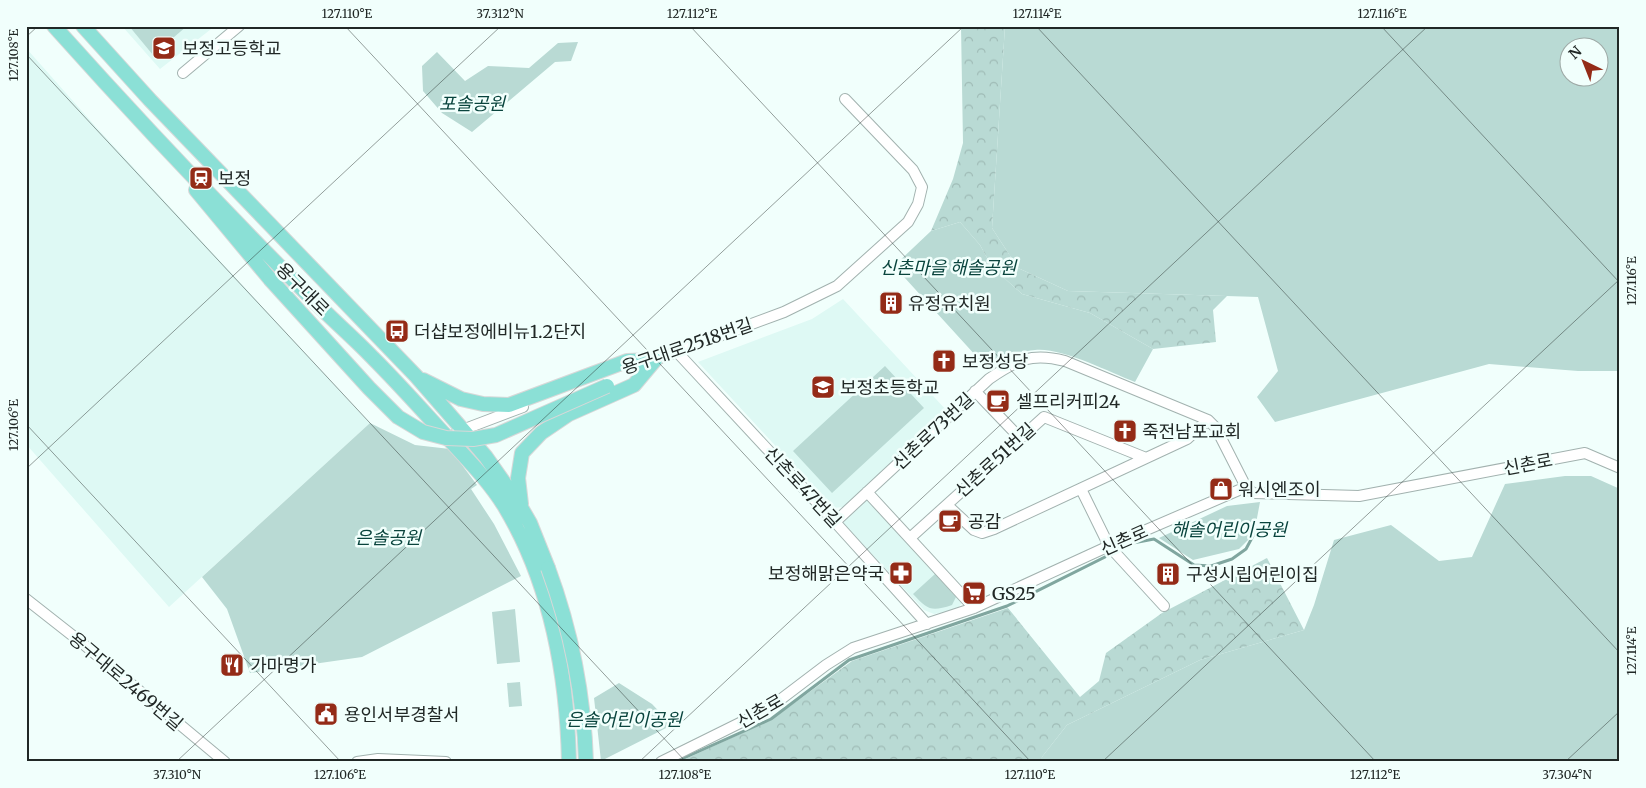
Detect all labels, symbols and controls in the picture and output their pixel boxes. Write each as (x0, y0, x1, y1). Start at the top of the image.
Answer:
text: 127.110°E (322, 6, 373, 21)
text: 37.312°N (476, 6, 524, 21)
text: 127.112°E (667, 6, 717, 21)
text: 127.114°E (1013, 6, 1062, 21)
text: 127.116°E (1357, 6, 1407, 21)
text: 127.108°E (6, 28, 21, 81)
school or university icon: 보정고등학교 (151, 35, 177, 61)
place label: 보정고등학교 (182, 37, 281, 60)
north arrow (1558, 38, 1608, 88)
text: N (1565, 42, 1585, 63)
park label: 포솔공원 (439, 92, 507, 115)
station icon: 보정 (188, 165, 214, 191)
place label: 보정 (218, 167, 251, 190)
park label: 신촌마을 해솔공원 (880, 256, 1018, 279)
text: 127.116°E (1624, 256, 1639, 306)
street label: 용구대로 (271, 257, 335, 321)
building icon: 유정유치원 (878, 290, 904, 316)
place label: 유정유치원 (908, 292, 991, 315)
street label: 용구대로2518번길 (618, 313, 756, 379)
bus stop icon: 더샵보정에비뉴1.2단지 (384, 318, 410, 344)
place label: 더샵보정에비뉴1.2단지 (414, 320, 586, 343)
church icon: 보정성당 (931, 348, 957, 374)
place label: 보정성당 (962, 350, 1028, 373)
school or university icon: 보정초등학교 (810, 374, 836, 400)
place label: 보정초등학교 (840, 376, 939, 399)
street label: 신촌로73번길 (887, 387, 979, 475)
cafe icon: 셀프리커피24 (985, 388, 1011, 414)
place label: 셀프리커피24 (1016, 390, 1120, 413)
text: 127.106°E (6, 399, 21, 451)
street label: 신촌로51번길 (950, 418, 1040, 502)
church icon: 죽전남포교회 (1112, 418, 1138, 444)
place label: 죽전남포교회 (1142, 420, 1241, 443)
street label: 신촌로47번길 (760, 442, 846, 532)
street label: 신촌로 (1501, 448, 1555, 480)
shop icon: 워시엔조이 (1208, 476, 1234, 502)
place label: 워시엔조이 (1238, 478, 1321, 501)
cafe icon: 공감 (937, 508, 963, 534)
place label: 공감 (968, 510, 1001, 533)
park label: 해솔어린이공원 (1171, 518, 1288, 541)
street label: 신촌로 (1097, 519, 1151, 561)
park label: 은솔공원 (355, 526, 423, 549)
pharmacy icon: 보정해맑은약국 (888, 560, 914, 586)
building icon: 구성시립어린이집 (1155, 561, 1181, 587)
place label: 보정해맑은약국 (768, 562, 884, 585)
place label: 구성시립어린이집 (1186, 563, 1318, 586)
supermarket icon: GS25 (961, 580, 987, 606)
place label: GS25 (992, 582, 1036, 605)
text: 127.114°E (1624, 626, 1639, 675)
street label: 용구대로2469번길 (64, 627, 188, 735)
restaurant icon: 가마명가 (219, 652, 245, 678)
place label: 가마명가 (250, 654, 317, 677)
street label: 신촌로 (733, 689, 787, 733)
public building icon: 용인서부경찰서 (313, 701, 339, 727)
place label: 용인서부경찰서 (344, 703, 460, 726)
park label: 은솔어린이공원 (566, 708, 683, 731)
text: 37.310°N (153, 767, 202, 782)
text: 127.106°E (314, 767, 366, 782)
text: 127.108°E (659, 767, 712, 782)
text: 127.110°E (1005, 767, 1056, 782)
text: 127.112°E (1350, 767, 1400, 782)
text: 37.304°N (1542, 767, 1592, 782)

